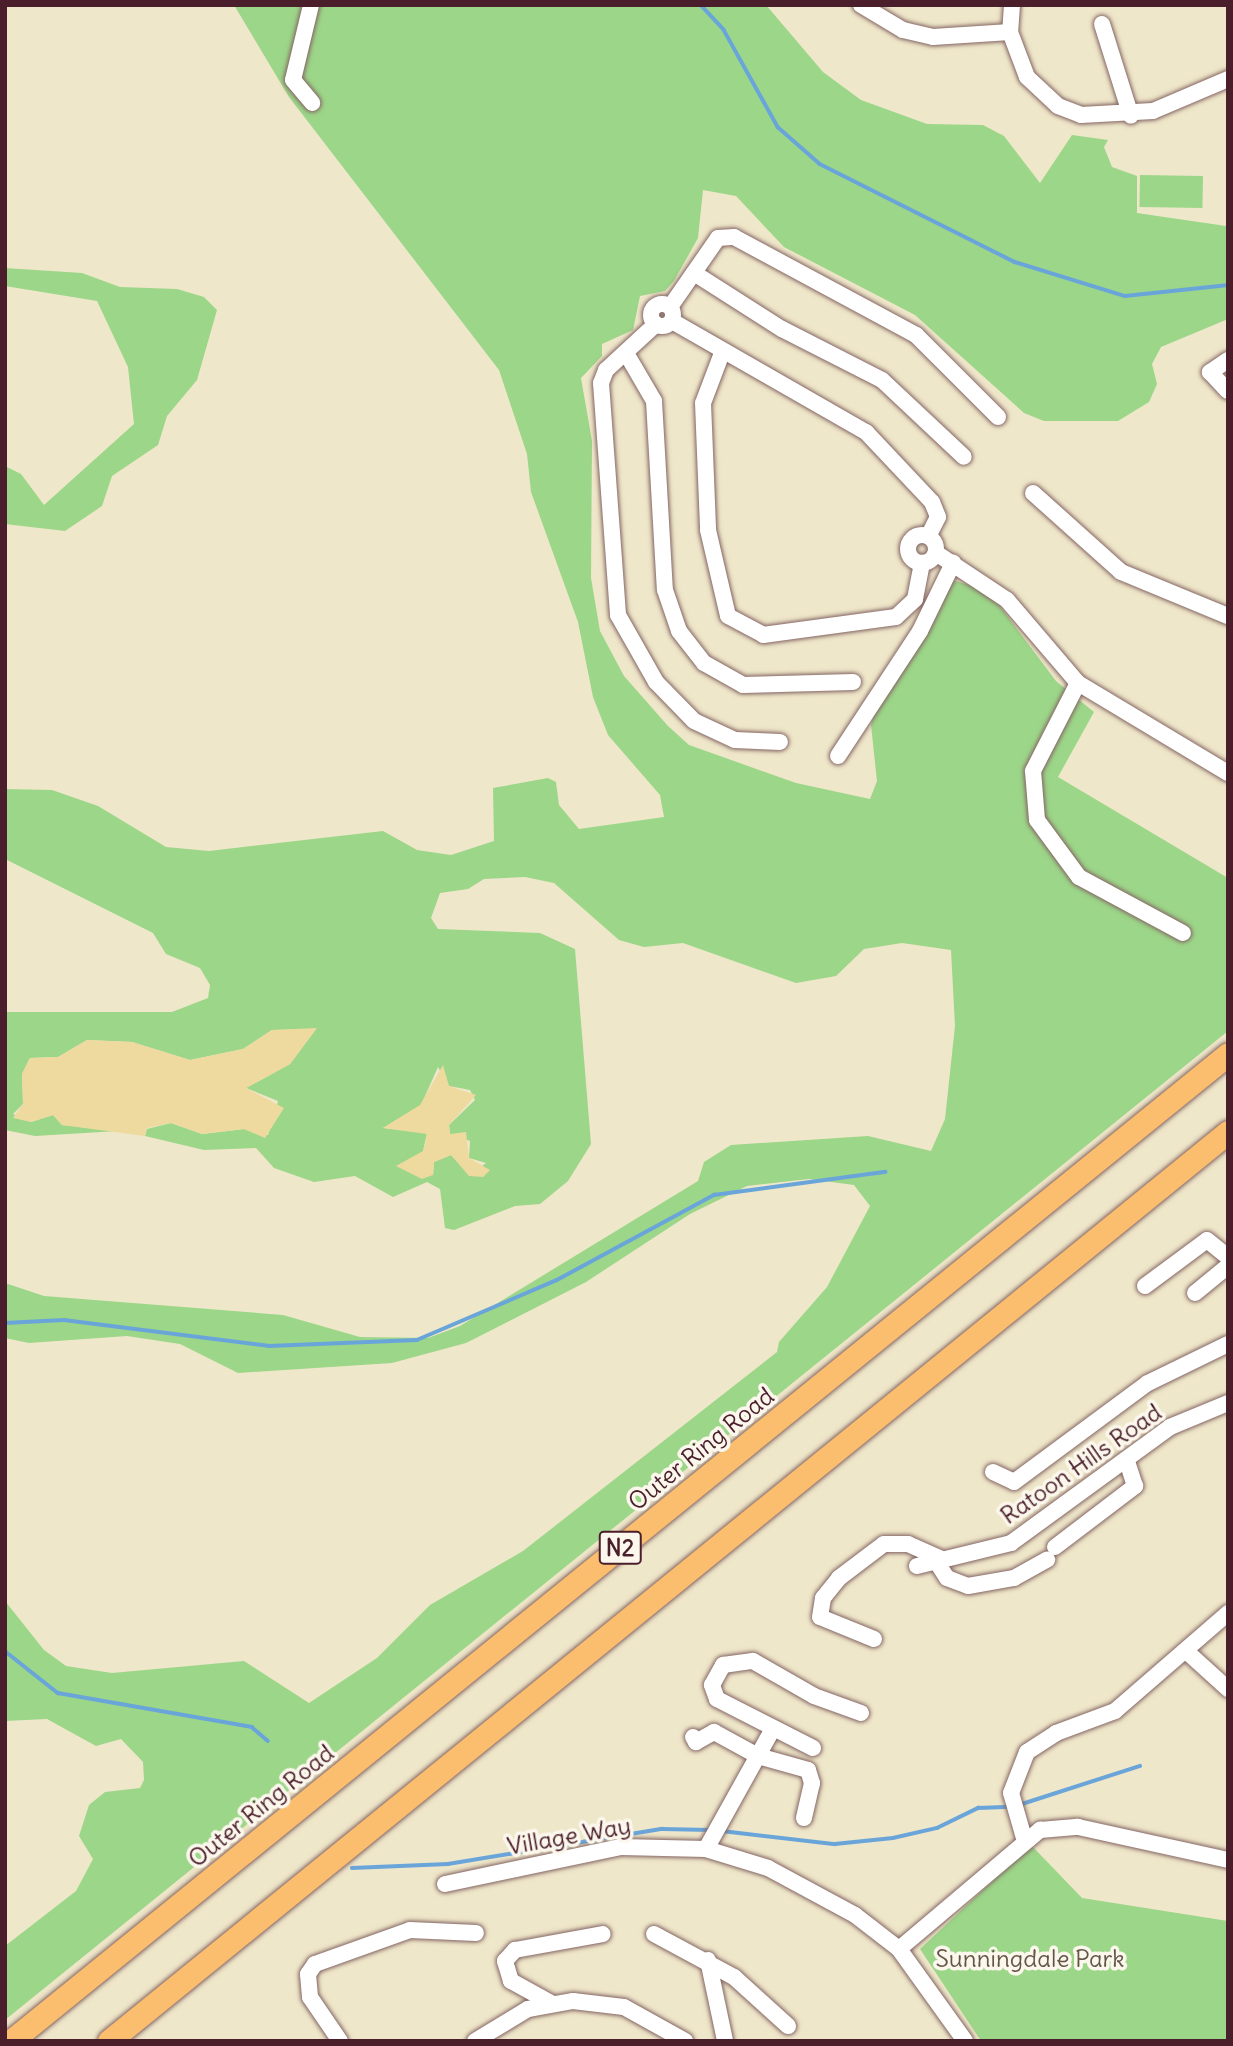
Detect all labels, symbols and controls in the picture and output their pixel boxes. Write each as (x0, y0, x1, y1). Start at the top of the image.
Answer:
street label: Outer Ring Road (622, 1382, 780, 1516)
street label: Ratoon Hills Road (995, 1398, 1167, 1530)
road number: N2 (597, 1528, 643, 1568)
street label: Outer Ring Road (182, 1739, 340, 1873)
street label: Village Way (505, 1811, 633, 1861)
park label: Sunningdale Park (935, 1945, 1125, 1973)

